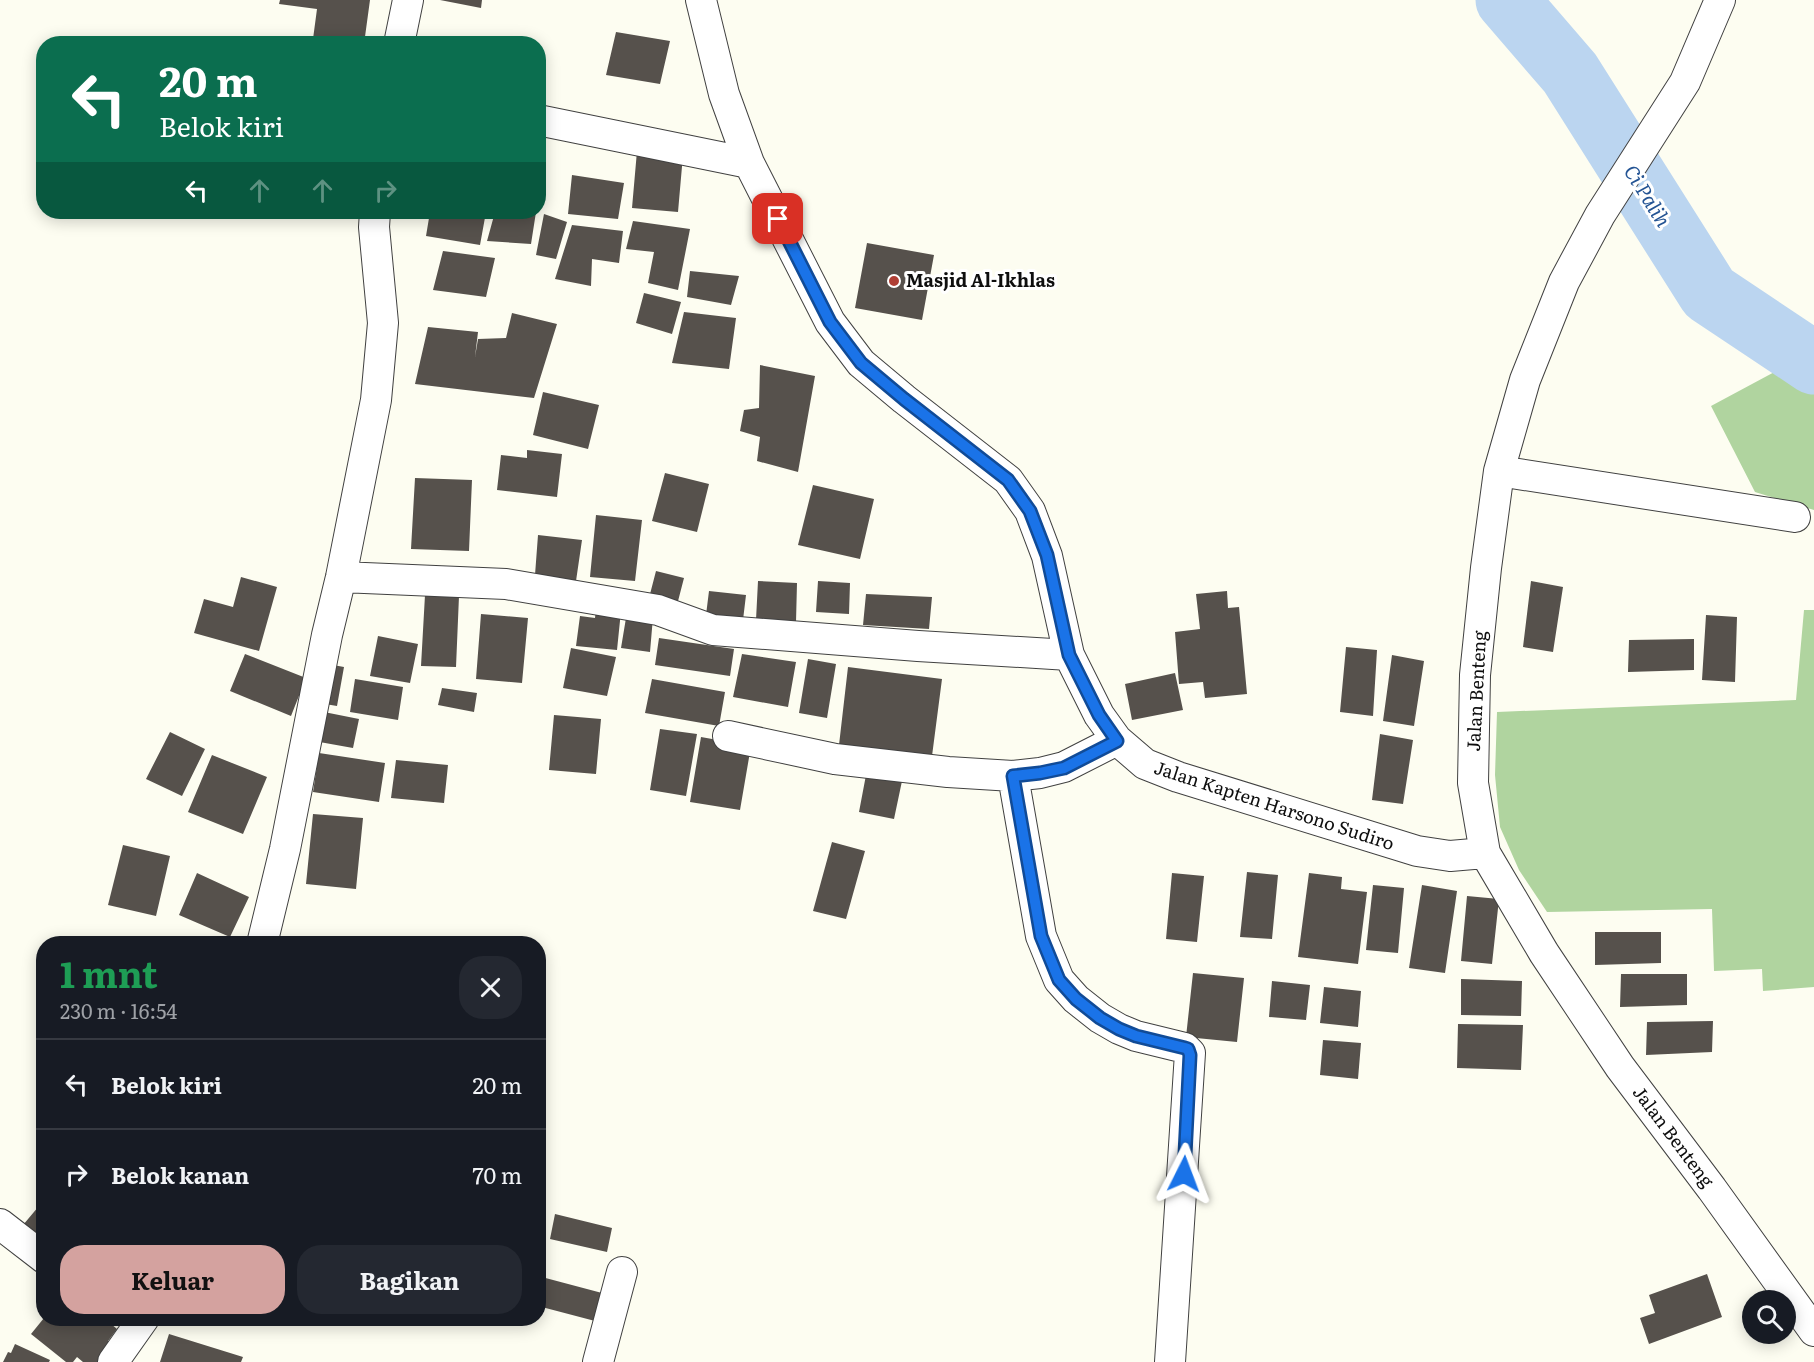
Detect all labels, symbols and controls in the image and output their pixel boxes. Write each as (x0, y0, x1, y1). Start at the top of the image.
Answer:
text: 20 m (159, 48, 258, 110)
icon: left (60, 60, 138, 138)
text: Belok kiri (159, 105, 284, 145)
water label: Ci Palih (1618, 158, 1680, 232)
icon: left (180, 174, 213, 207)
icon: ahead (243, 174, 276, 207)
icon: ahead (306, 174, 339, 207)
icon: right (369, 174, 402, 207)
pin (752, 193, 803, 244)
icon: arrive (761, 202, 794, 235)
place label: Masjid Al-Ikhlas (906, 266, 1055, 293)
marker: Masjid Al-Ikhlas (887, 274, 901, 288)
street label: Jalan Benteng (1459, 629, 1492, 752)
street label: Jalan Kapten Harsono Sudiro (1151, 753, 1398, 856)
text: 1 mnt (60, 946, 158, 999)
button: close (459, 956, 522, 1019)
text: 230 m · 16:54 (60, 995, 177, 1025)
icon: left (60, 1068, 93, 1101)
text: Belok kiri (111, 1068, 222, 1101)
text: 20 m (472, 1068, 522, 1101)
street label: Jalan Benteng (1627, 1080, 1722, 1193)
position arrow (1152, 1142, 1216, 1206)
icon: right (60, 1158, 93, 1191)
text: Belok kanan (111, 1158, 249, 1191)
text: 70 m (472, 1158, 522, 1191)
button: Keluar (60, 1245, 285, 1314)
button: Bagikan (297, 1245, 522, 1314)
map controls (1742, 1290, 1796, 1344)
button: search (1742, 1290, 1796, 1344)

